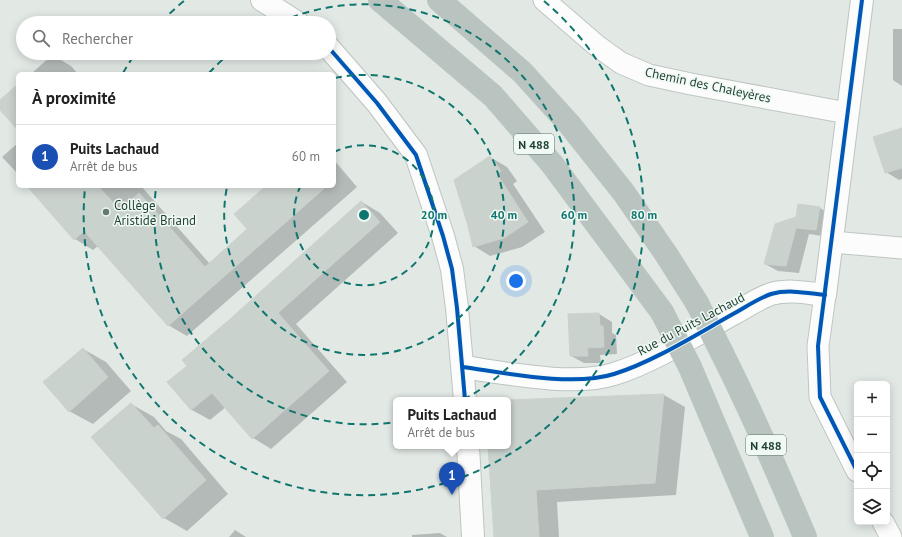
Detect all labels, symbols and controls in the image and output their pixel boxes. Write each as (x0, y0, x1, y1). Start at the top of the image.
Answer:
search box (16, 16, 336, 60)
icon: search (30, 27, 52, 49)
text: Rechercher (62, 29, 133, 48)
street label: Chemin des Chaleyères (643, 63, 773, 107)
text: À proximité (32, 87, 116, 109)
road number: N 488 (514, 134, 554, 154)
text: Puits Lachaud (70, 139, 159, 158)
text: 1 (41, 148, 49, 165)
text: 60 m (292, 148, 320, 165)
text: Arrêt de bus (70, 158, 138, 175)
place label: Collège Aristide Briand (114, 197, 196, 229)
marker: Collège Aristide Briand (101, 207, 111, 217)
text: 20 m (421, 207, 447, 222)
text: 40 m (491, 207, 517, 222)
text: 60 m (561, 207, 587, 222)
text: 80 m (631, 207, 657, 222)
centre of rings (357, 208, 371, 222)
your location (506, 271, 526, 291)
street label: Rue du Puits Lachaud (634, 289, 748, 359)
map controls (854, 381, 890, 525)
button: + (854, 381, 890, 417)
popup (393, 397, 511, 449)
text: Puits Lachaud (407, 405, 497, 424)
button: − (854, 417, 890, 453)
text: Arrêt de bus (407, 424, 475, 441)
road number: N 488 (746, 435, 786, 455)
button: locate (854, 453, 890, 489)
pin: 1 (439, 462, 465, 495)
button: layers (854, 489, 890, 525)

